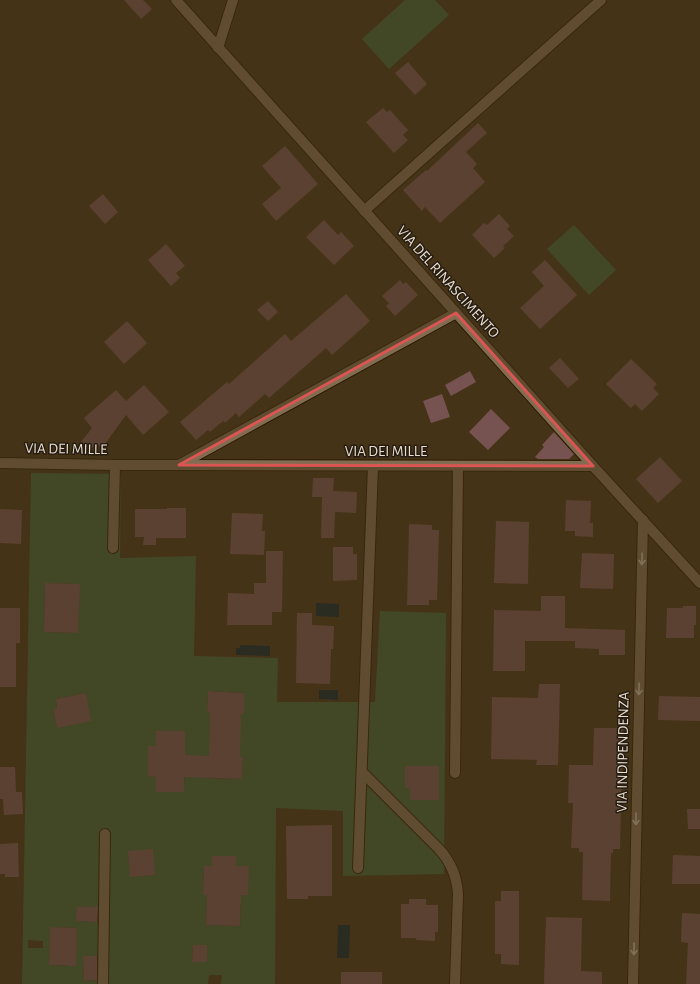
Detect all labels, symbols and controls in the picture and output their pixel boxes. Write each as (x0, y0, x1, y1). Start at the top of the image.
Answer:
street label: VIA DEL RINASCIMENTO (394, 223, 502, 341)
street label: VIA DEI MILLE (25, 441, 107, 457)
street label: VIA DEI MILLE (345, 444, 427, 459)
one-way arrow (638, 552, 646, 565)
one-way arrow (635, 682, 643, 695)
street label: VIA INDIPENDENZA (614, 691, 632, 812)
one-way arrow (633, 812, 640, 825)
one-way arrow (630, 942, 638, 955)

